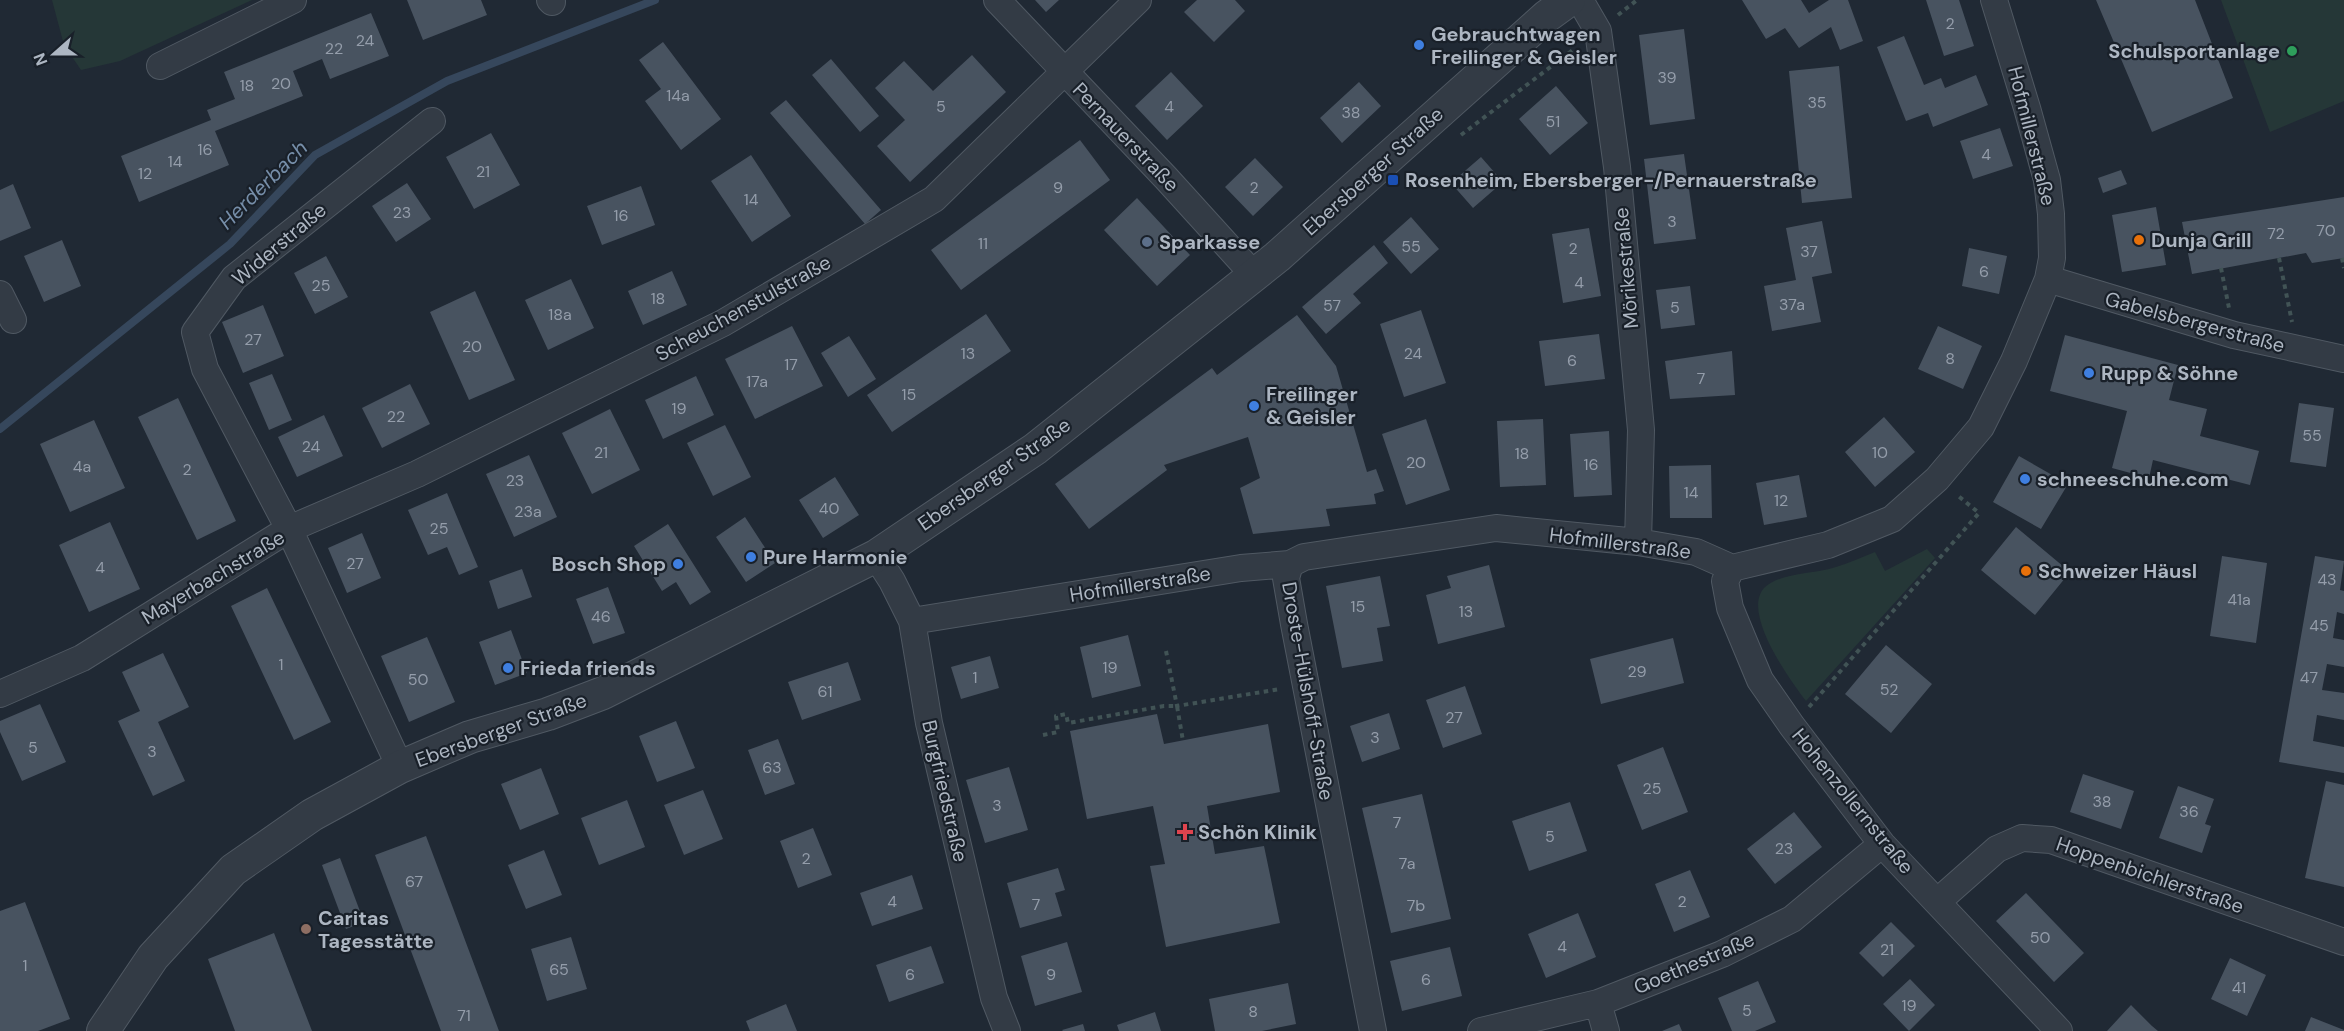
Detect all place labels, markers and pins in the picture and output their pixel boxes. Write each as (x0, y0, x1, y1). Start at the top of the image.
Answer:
place label: Gebrauchtwagen Freilinger & Geisler (1431, 21, 1617, 70)
marker: Gebrauchtwagen Freilinger & Geisler (1412, 38, 1426, 52)
place label: Schulsportanlage (2108, 38, 2280, 64)
marker: Schulsportanlage (2285, 44, 2299, 58)
place label: Rosenheim, Ebersberger-/Pernauerstraße (1405, 167, 1817, 193)
marker: Rosenheim, Ebersberger-/Pernauerstraße (1386, 173, 1400, 187)
place label: Dunja Grill (2151, 227, 2252, 253)
place label: Sparkasse (1159, 229, 1260, 255)
marker: Dunja Grill (2132, 233, 2146, 247)
marker: Sparkasse (1140, 235, 1154, 249)
place label: Rupp & Söhne (2101, 360, 2238, 386)
marker: Rupp & Söhne (2082, 366, 2096, 380)
place label: Freilinger & Geisler (1266, 381, 1358, 430)
marker: Freilinger & Geisler (1247, 399, 1261, 413)
place label: schneeschuhe.com (2037, 466, 2229, 492)
marker: schneeschuhe.com (2018, 472, 2032, 486)
place label: Pure Harmonie (763, 544, 907, 570)
marker: Pure Harmonie (744, 550, 758, 564)
place label: Bosch Shop (551, 551, 666, 577)
marker: Bosch Shop (671, 557, 685, 571)
place label: Schweizer Häusl (2038, 558, 2197, 584)
marker: Schweizer Häusl (2019, 564, 2033, 578)
place label: Frieda friends (520, 655, 656, 681)
marker: Frieda friends (501, 661, 515, 675)
place label: Schön Klinik (1198, 819, 1318, 845)
marker: Schön Klinik (1176, 823, 1194, 841)
place label: Caritas Tagesstätte (318, 905, 434, 954)
marker: Caritas Tagesstätte (299, 922, 313, 936)

